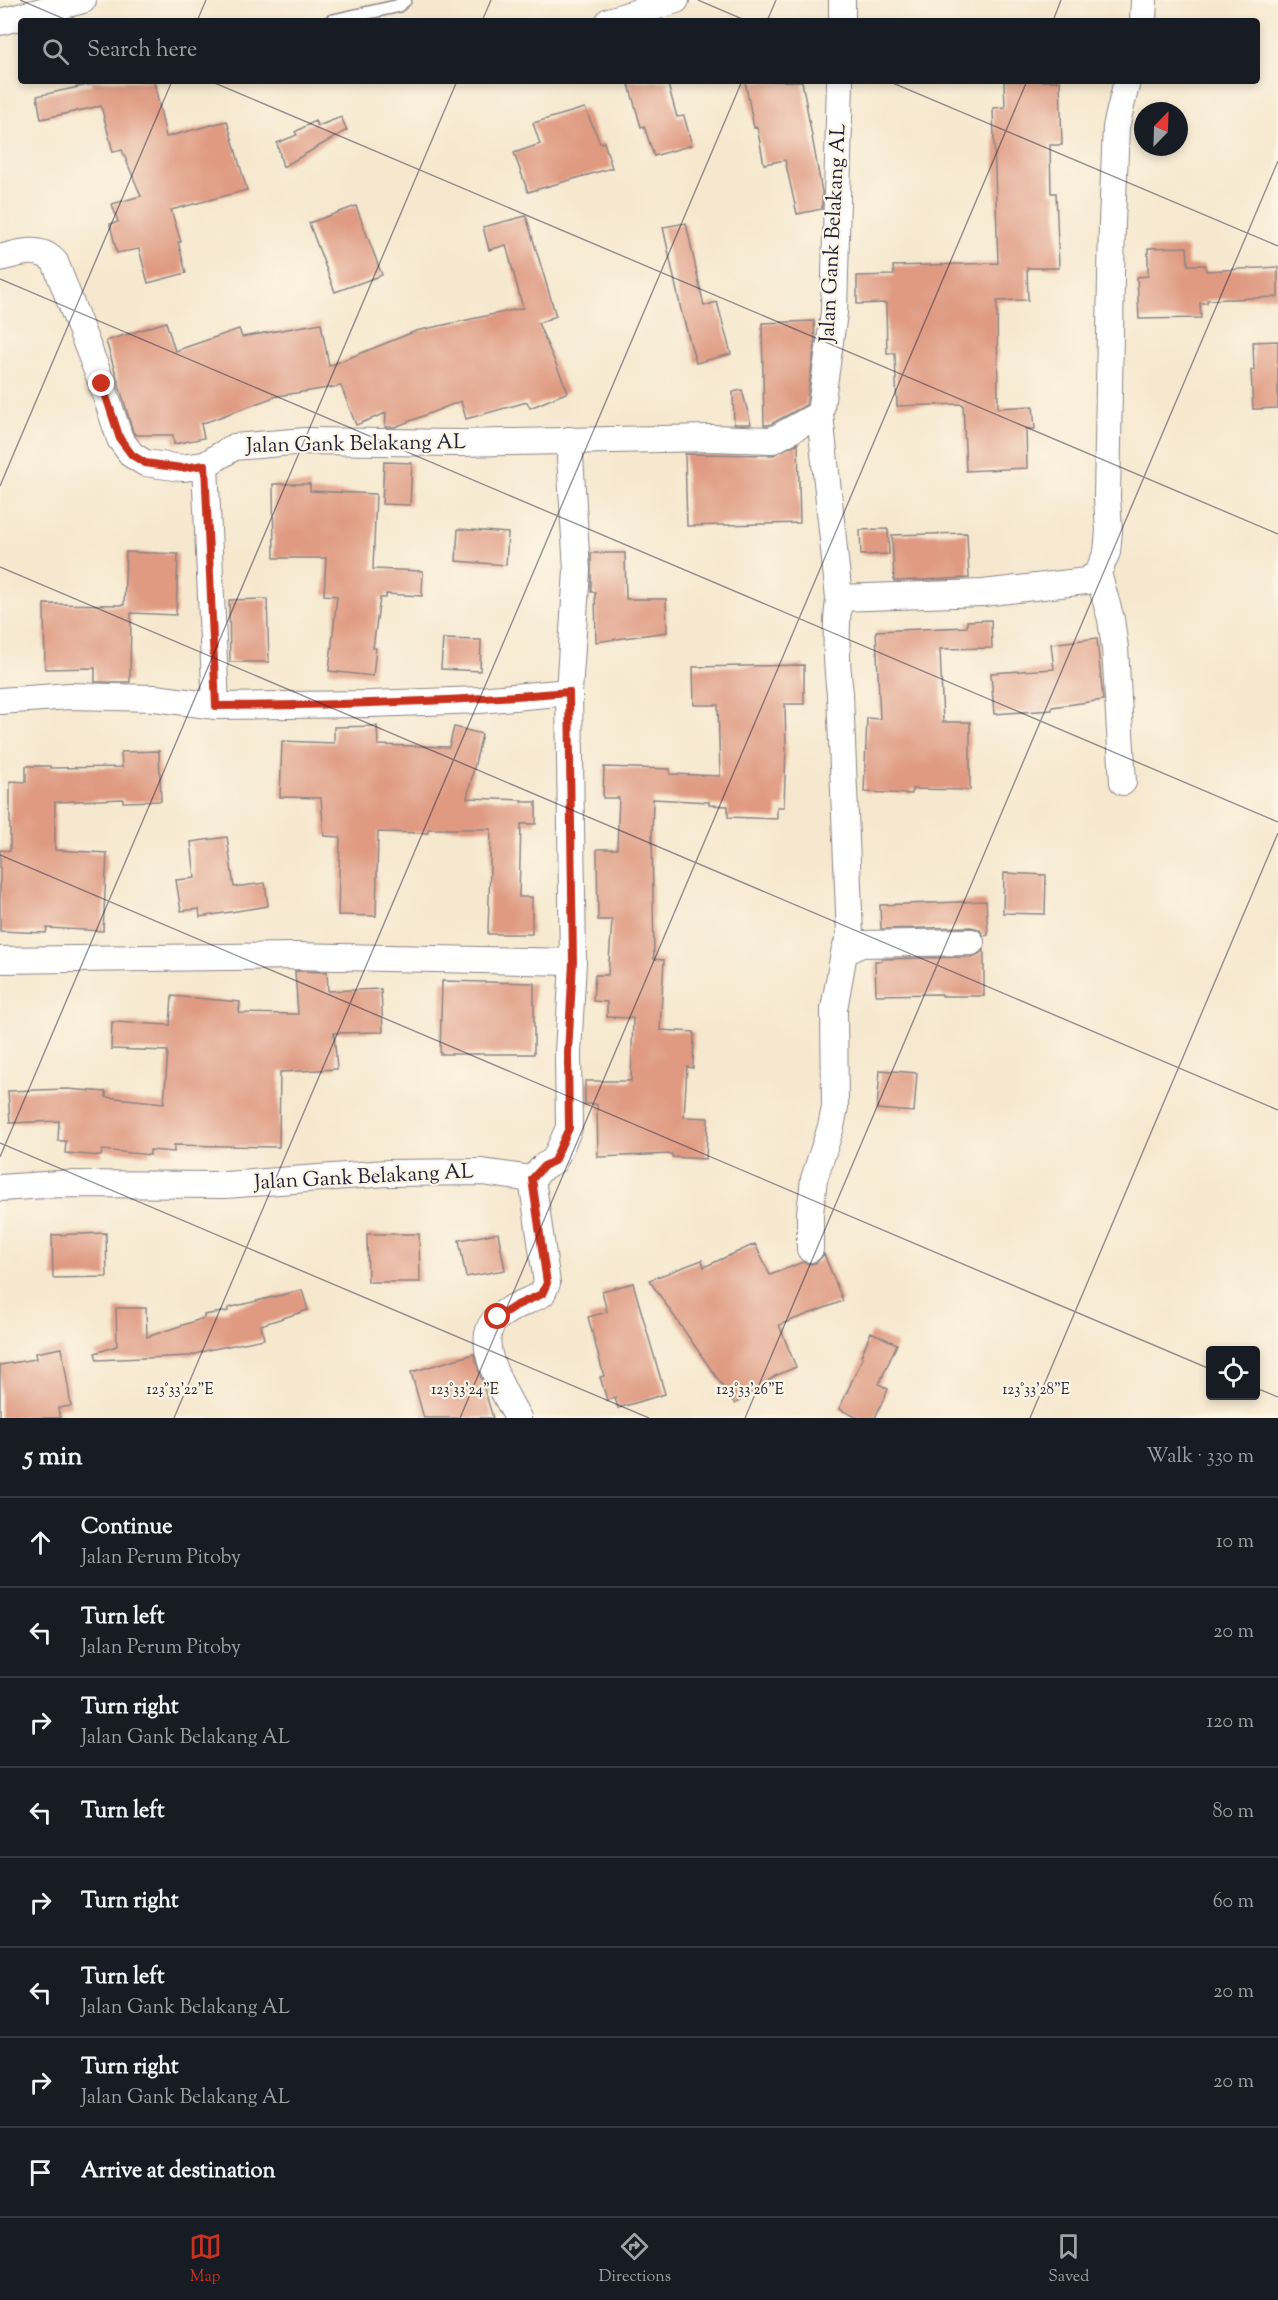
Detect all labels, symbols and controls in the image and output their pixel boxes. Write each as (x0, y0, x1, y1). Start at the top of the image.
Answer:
search box (18, 18, 1260, 84)
icon: search (39, 35, 72, 68)
text: Search here (87, 35, 197, 67)
north arrow (1134, 102, 1188, 156)
street label: Jalan Gank Belakang AL (813, 122, 855, 344)
route end (88, 370, 114, 396)
street label: Jalan Gank Belakang AL (245, 428, 466, 462)
street label: Jalan Gank Belakang AL (253, 1157, 475, 1199)
route start (484, 1303, 510, 1329)
map controls (1206, 1346, 1260, 1400)
button: locate (1206, 1346, 1260, 1400)
text: 123°33'22"E (147, 1380, 213, 1401)
text: 123°33'24"E (431, 1380, 499, 1401)
text: 123°33'26"E (716, 1380, 784, 1401)
text: 123°33'28"E (1002, 1380, 1070, 1401)
text: 5 min (24, 1439, 83, 1476)
text: Walk · 330 m (1146, 1443, 1254, 1472)
text: Continue (81, 1512, 172, 1544)
icon: ahead (24, 1526, 57, 1559)
text: 10 m (1216, 1528, 1254, 1557)
text: Jalan Perum Pitoby (81, 1544, 241, 1573)
text: Turn left (81, 1602, 164, 1634)
icon: left (24, 1616, 57, 1649)
text: 20 m (1213, 1618, 1254, 1647)
text: Jalan Perum Pitoby (81, 1634, 241, 1663)
text: Turn right (81, 1692, 178, 1724)
icon: right (24, 1706, 57, 1739)
text: 120 m (1206, 1708, 1254, 1737)
text: Jalan Gank Belakang AL (81, 1724, 290, 1753)
icon: left (24, 1796, 57, 1829)
text: Turn left (81, 1796, 164, 1828)
text: 80 m (1213, 1798, 1254, 1827)
icon: right (24, 1886, 57, 1919)
text: Turn right (81, 1886, 178, 1918)
text: 60 m (1213, 1888, 1254, 1917)
text: Turn left (81, 1962, 164, 1994)
icon: left (24, 1976, 57, 2009)
text: 20 m (1213, 1978, 1254, 2007)
text: Jalan Gank Belakang AL (81, 1994, 290, 2023)
text: Turn right (81, 2052, 178, 2084)
icon: right (24, 2066, 57, 2099)
text: 20 m (1213, 2068, 1254, 2097)
text: Jalan Gank Belakang AL (81, 2084, 290, 2113)
icon: arrive (24, 2156, 57, 2189)
text: Arrive at destination (81, 2156, 276, 2188)
tab: Map (189, 2230, 222, 2289)
tab: Directions (599, 2230, 671, 2289)
tab: Saved (1048, 2230, 1089, 2289)

